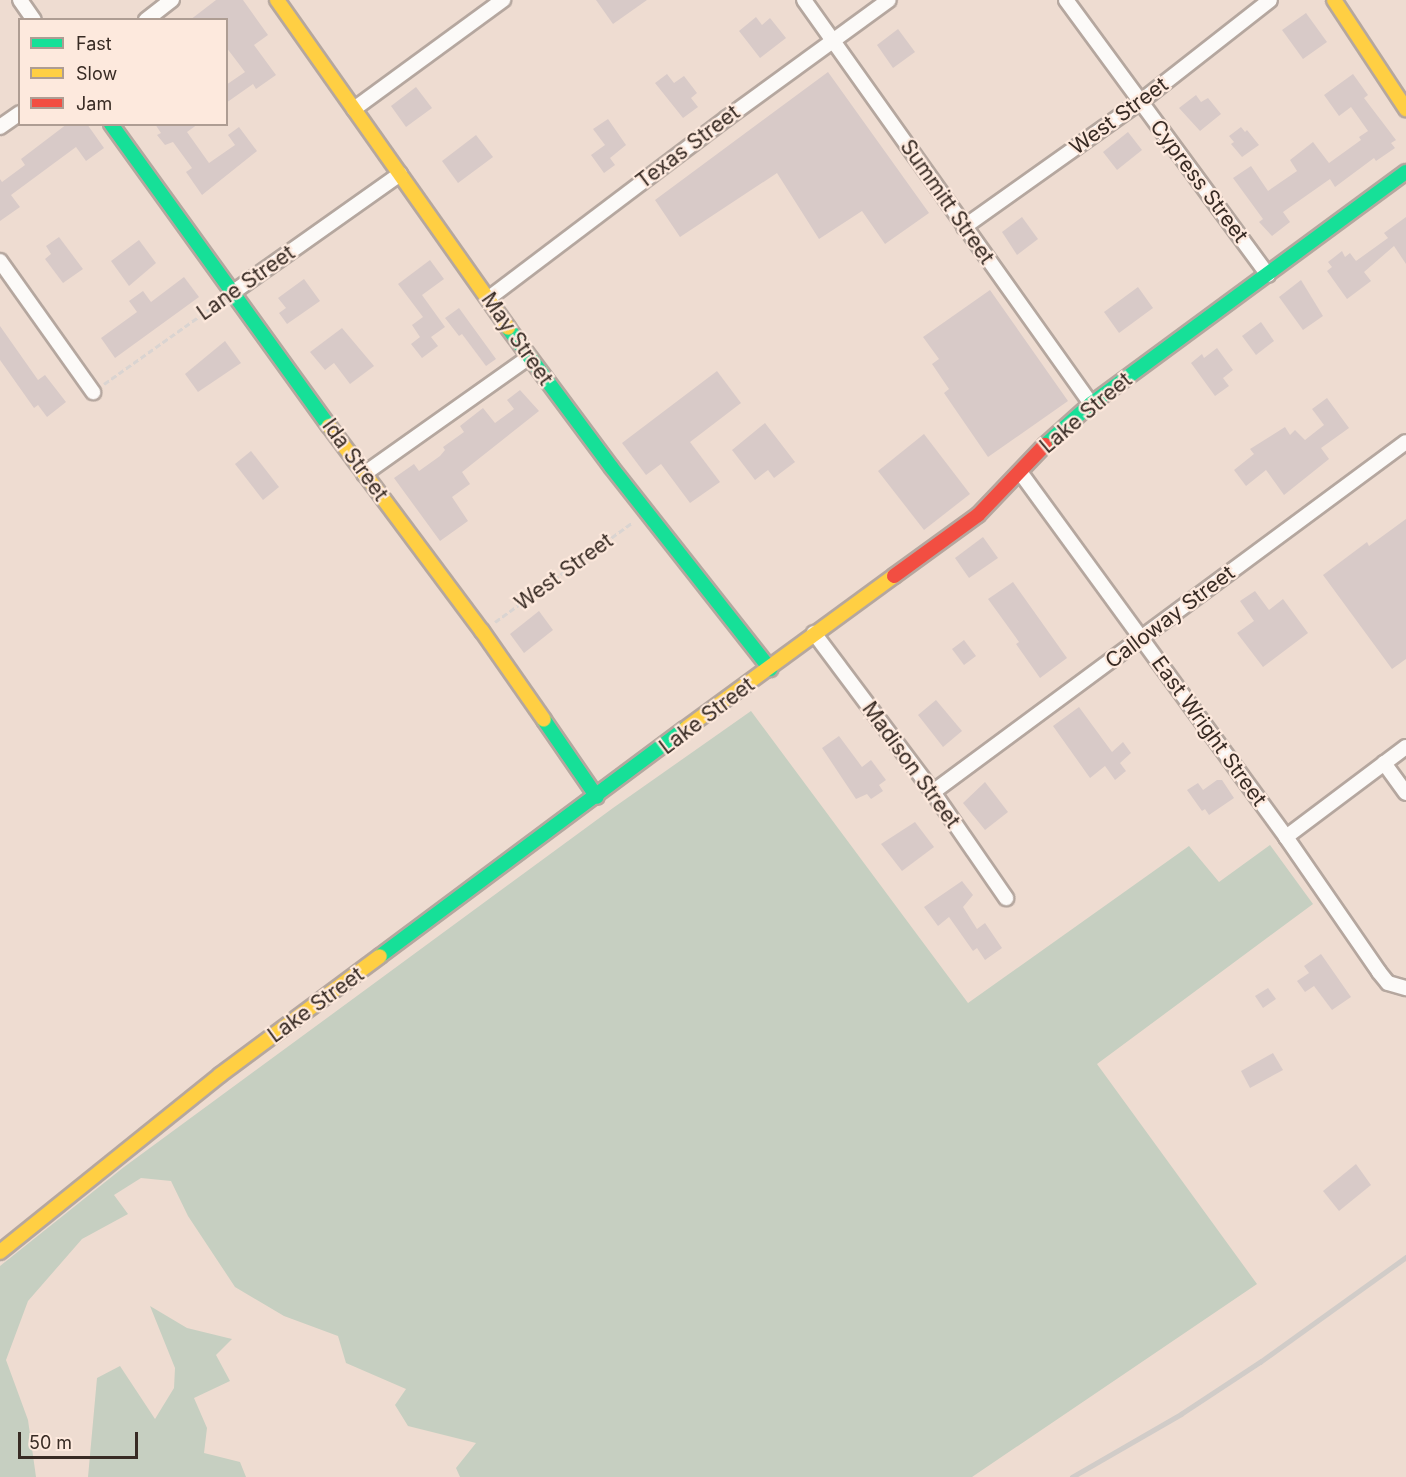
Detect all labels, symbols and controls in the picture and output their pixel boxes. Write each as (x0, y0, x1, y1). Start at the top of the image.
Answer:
legend (18, 18, 228, 126)
text: Fast (76, 33, 112, 54)
text: Slow (76, 63, 117, 84)
street label: West Street (1065, 72, 1173, 160)
text: Jam (76, 93, 112, 114)
street label: Texas Street (631, 100, 745, 194)
street label: Cypress Street (1145, 115, 1253, 247)
street label: Summitt Street (895, 135, 999, 269)
street label: Lane Street (192, 240, 300, 326)
street label: May Street (476, 288, 558, 390)
street label: Lake Street (1035, 367, 1137, 459)
street label: Ida Street (317, 414, 393, 506)
street label: West Street (510, 528, 618, 616)
street label: Calloway Street (1100, 560, 1240, 674)
street label: East Wright Street (1146, 651, 1272, 811)
street label: Lake Street (655, 672, 759, 760)
street label: Madison Street (857, 697, 965, 833)
street label: Lake Street (263, 962, 369, 1048)
scale bar (21, 1420, 141, 1458)
text: 50 m (29, 1432, 72, 1453)

